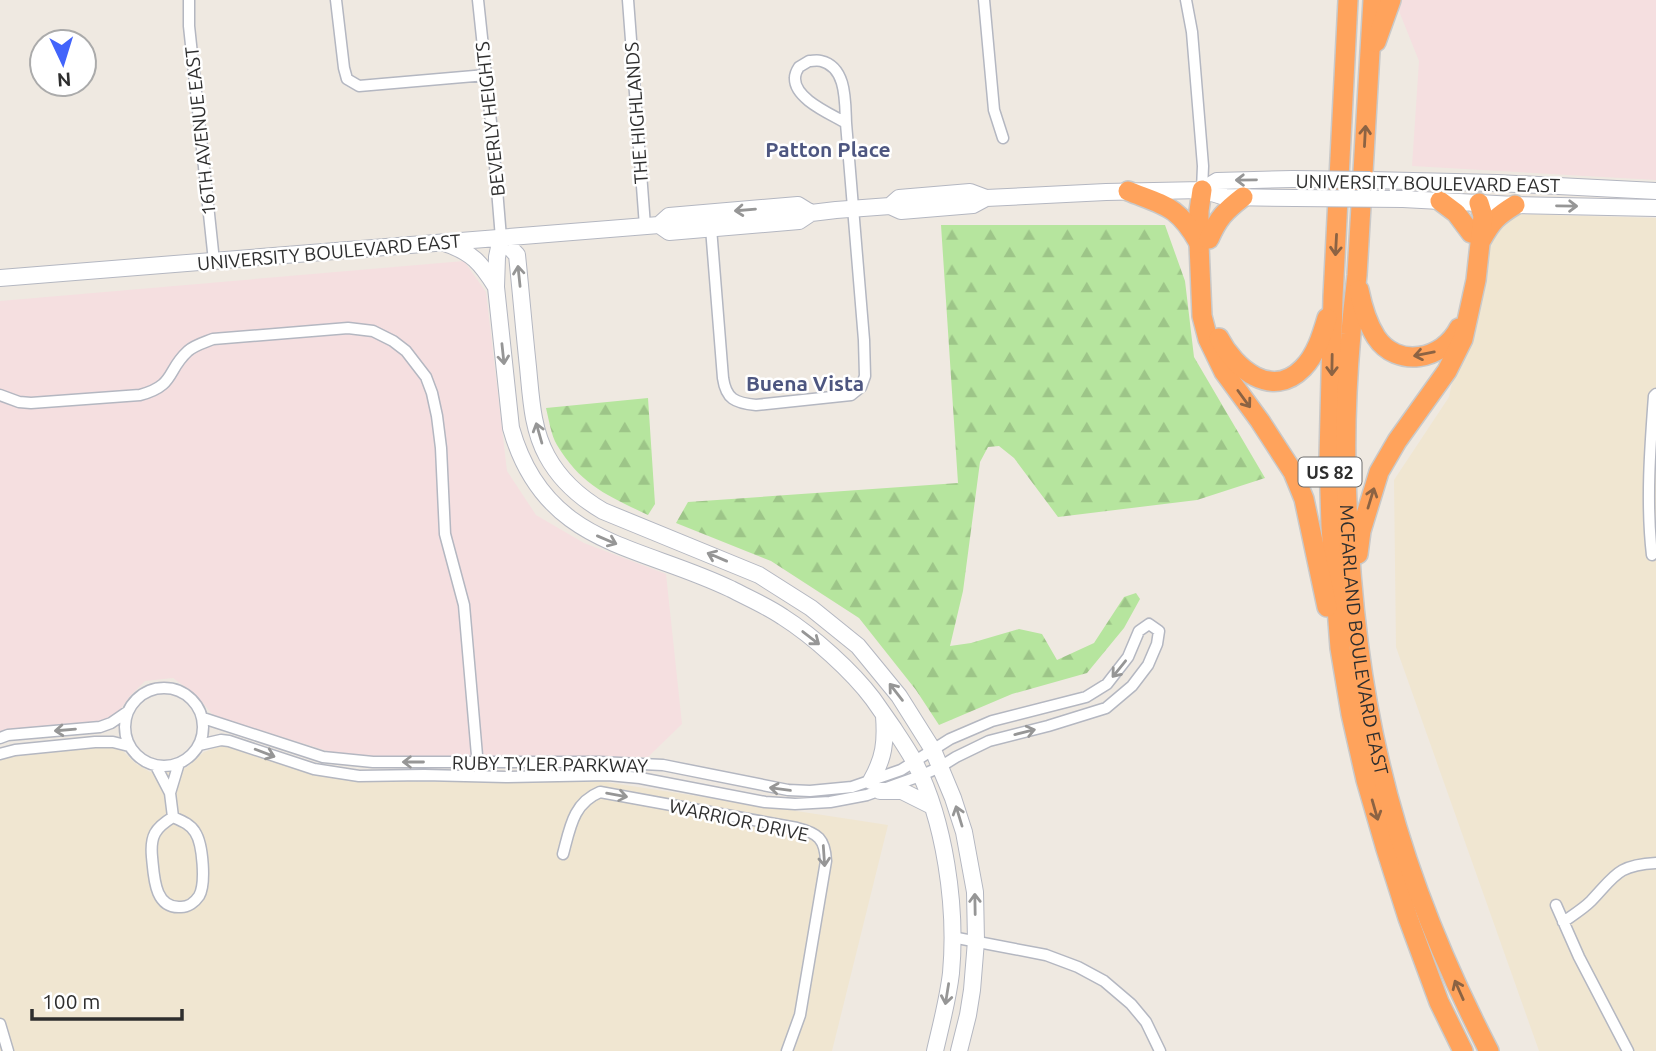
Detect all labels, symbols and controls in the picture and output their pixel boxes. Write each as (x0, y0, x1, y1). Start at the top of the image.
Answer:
north arrow (28, 28, 98, 98)
street label: BEVERLY HEIGHTS (471, 40, 509, 197)
street label: THE HIGHLANDS (620, 41, 652, 185)
street label: 16TH AVENUE EAST (180, 45, 220, 216)
text: N (56, 68, 72, 91)
one-way arrow (1358, 125, 1371, 148)
district label: Patton Place (765, 137, 891, 161)
street label: UNIVERSITY BOULEVARD EAST (1296, 170, 1561, 196)
one-way arrow (1235, 173, 1258, 187)
one-way arrow (1556, 199, 1579, 213)
one-way arrow (734, 204, 757, 217)
street label: UNIVERSITY BOULEVARD EAST (196, 229, 462, 274)
one-way arrow (1329, 233, 1342, 256)
one-way arrow (512, 265, 525, 288)
one-way arrow (497, 343, 510, 365)
one-way arrow (1413, 348, 1436, 362)
one-way arrow (1325, 353, 1339, 376)
district label: Buena Vista (746, 371, 864, 395)
one-way arrow (1237, 389, 1251, 408)
one-way arrow (531, 422, 544, 444)
road number: US 82 (1298, 458, 1362, 486)
one-way arrow (1365, 488, 1378, 510)
street label: MCFARLAND BOULEVARD EAST (1336, 504, 1393, 778)
one-way arrow (596, 534, 618, 547)
one-way arrow (706, 550, 728, 563)
one-way arrow (801, 631, 820, 646)
one-way arrow (1111, 660, 1126, 678)
one-way arrow (889, 683, 904, 702)
one-way arrow (54, 724, 77, 737)
one-way arrow (1013, 725, 1036, 738)
one-way arrow (253, 748, 275, 760)
street label: RUBY TYLER PARKWAY (452, 751, 648, 777)
one-way arrow (402, 755, 425, 769)
one-way arrow (769, 782, 792, 795)
one-way arrow (605, 789, 628, 802)
street label: WARRIOR DRIVE (667, 794, 811, 846)
one-way arrow (1370, 799, 1383, 821)
one-way arrow (952, 806, 964, 828)
one-way arrow (818, 844, 831, 867)
one-way arrow (968, 893, 982, 916)
scale bar (32, 978, 182, 1022)
one-way arrow (1452, 979, 1465, 1001)
one-way arrow (940, 983, 953, 1005)
text: 100 m (42, 989, 100, 1013)

